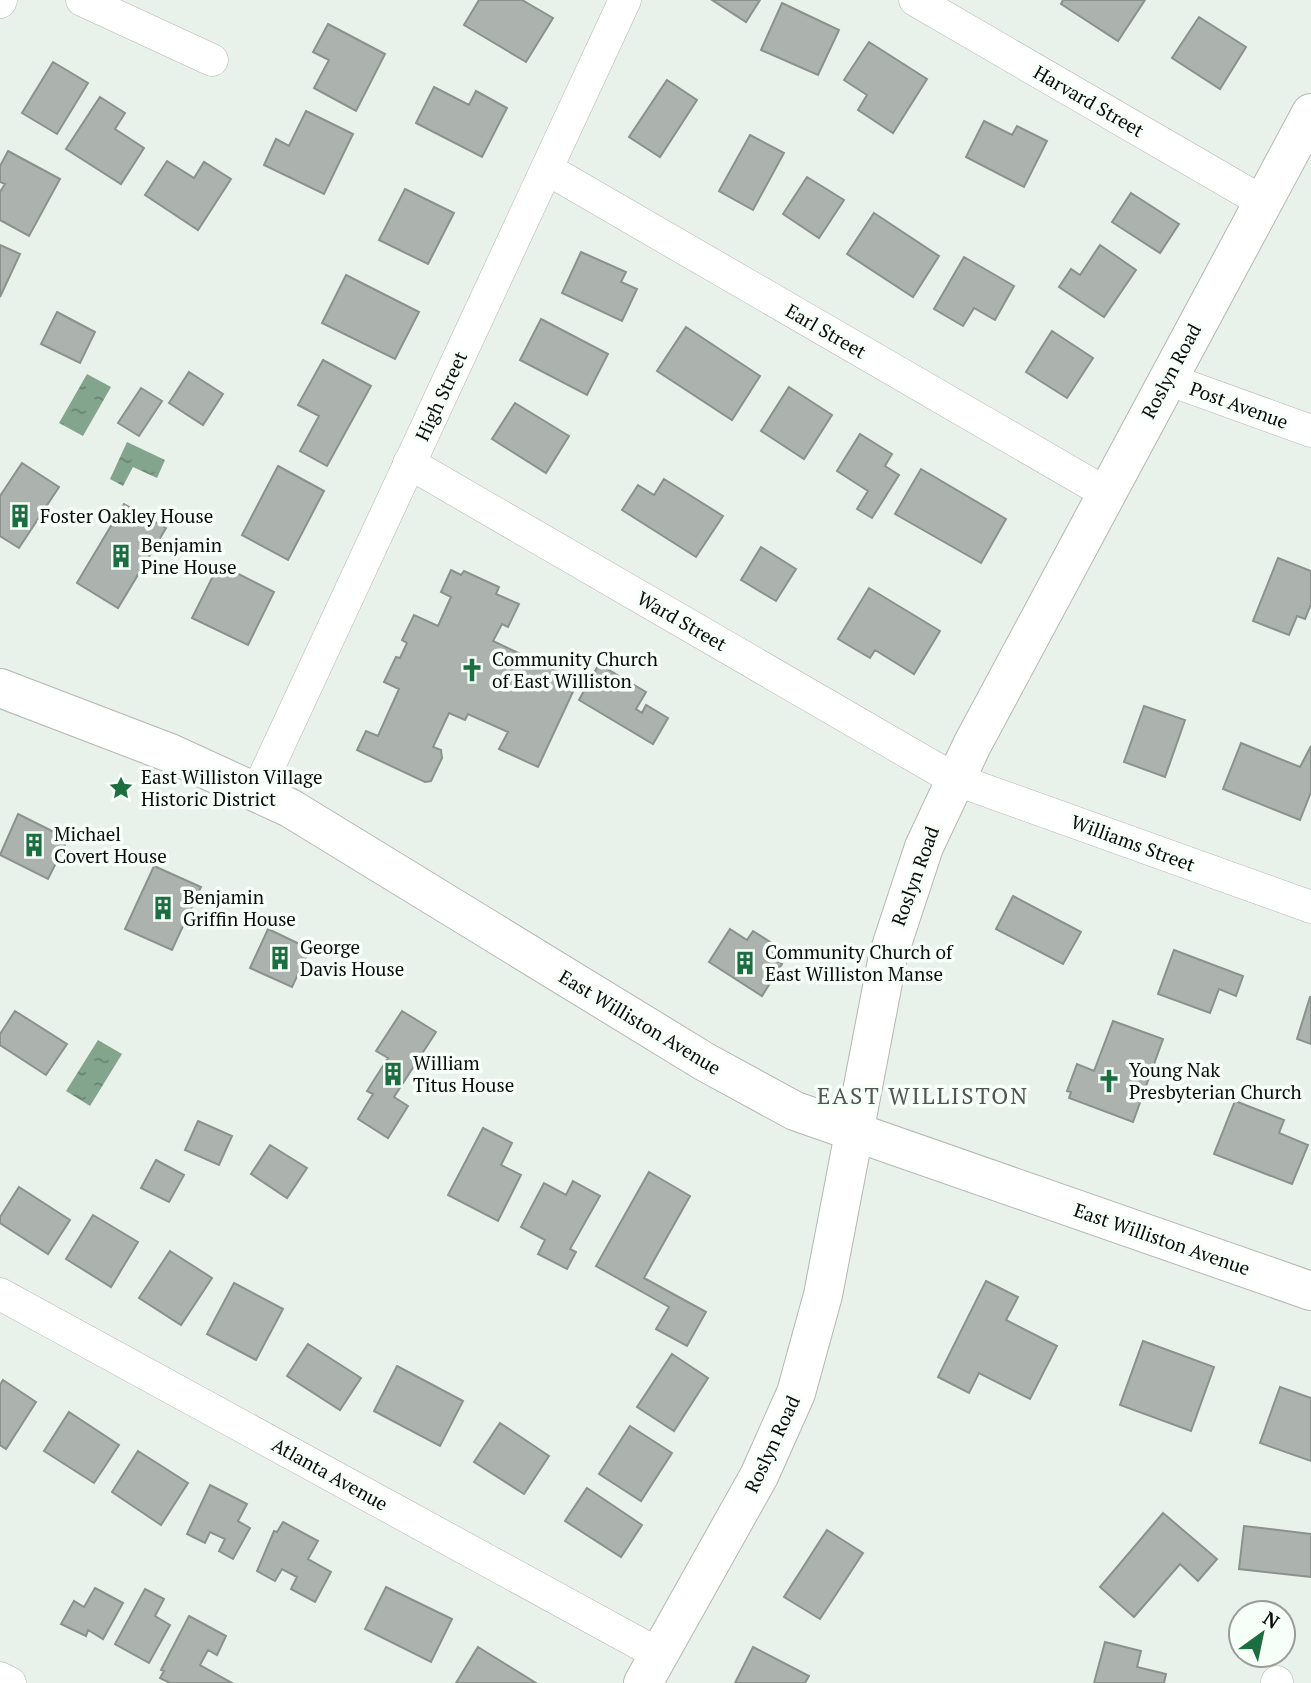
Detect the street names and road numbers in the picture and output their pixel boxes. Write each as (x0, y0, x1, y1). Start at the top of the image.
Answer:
street label: Harvard Street (1030, 59, 1149, 142)
street label: Earl Street (781, 297, 871, 364)
street label: Roslyn Road (1135, 319, 1206, 423)
street label: High Street (409, 347, 472, 445)
street label: Post Avenue (1187, 375, 1292, 434)
street label: Ward Street (633, 585, 731, 656)
street label: Williams Street (1068, 809, 1199, 877)
street label: Roslyn Road (885, 822, 944, 929)
street label: East Williston Avenue (555, 963, 726, 1080)
street label: East Williston Avenue (1071, 1197, 1254, 1280)
street label: Roslyn Road (738, 1391, 805, 1496)
street label: Atlanta Avenue (268, 1431, 393, 1516)

